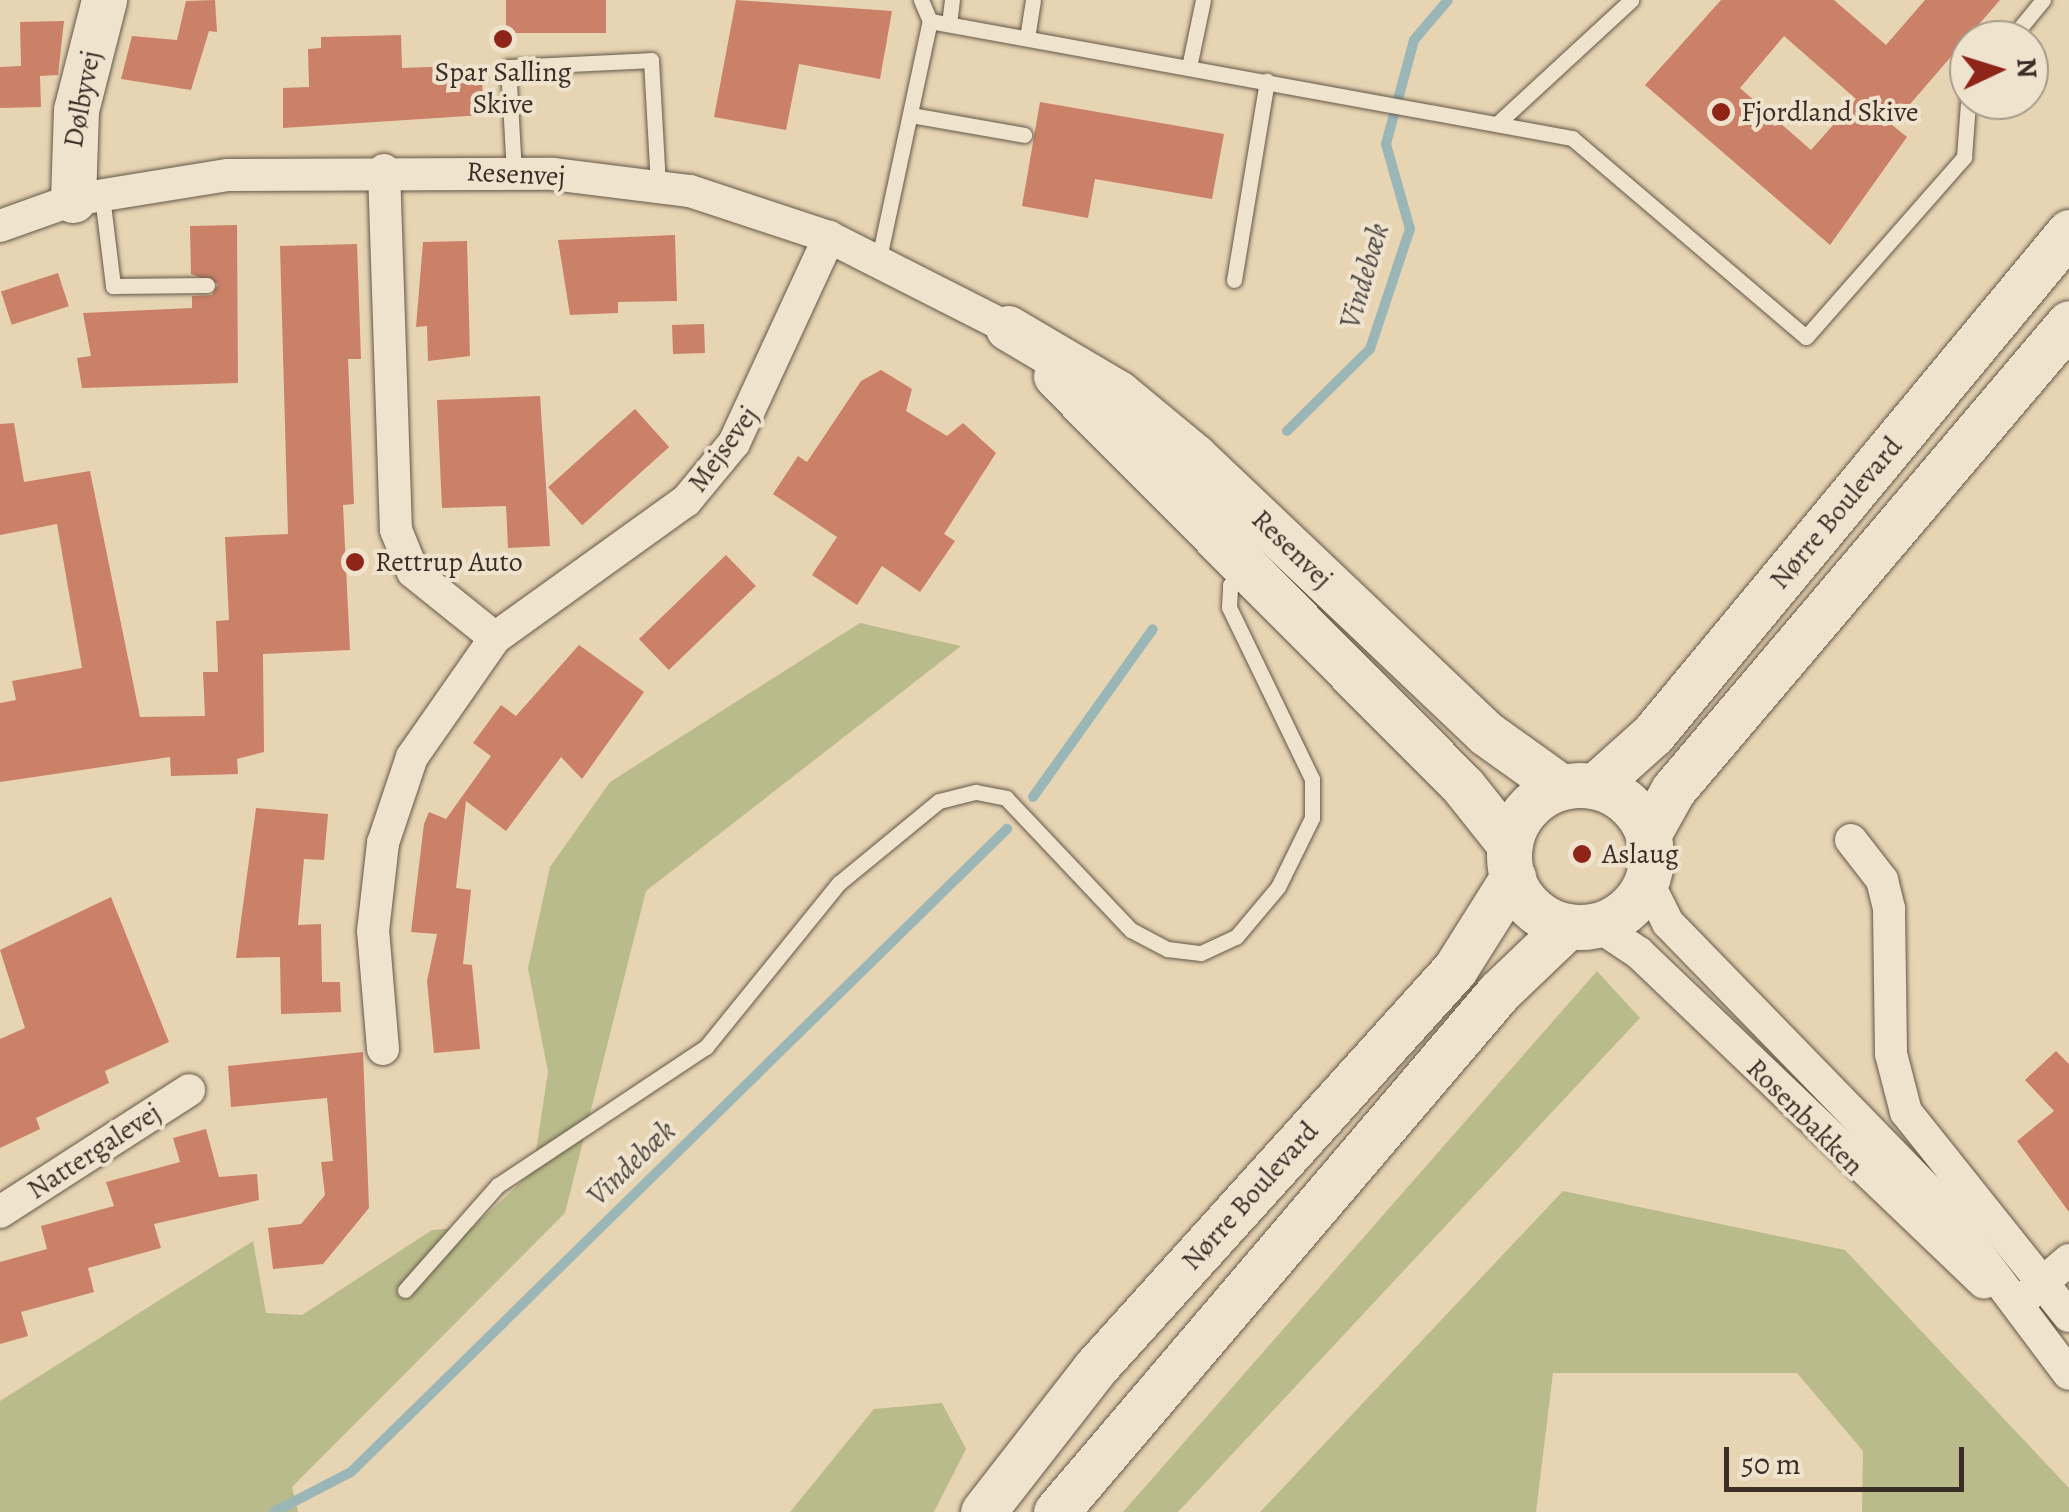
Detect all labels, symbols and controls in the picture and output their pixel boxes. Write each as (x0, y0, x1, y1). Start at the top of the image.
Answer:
north arrow (1949, 20, 2049, 120)
marker: Spar Salling Skive (492, 28, 514, 50)
street label: Dølbyvej (56, 48, 108, 150)
place label: Spar Salling Skive (434, 55, 572, 121)
text: N (2007, 57, 2047, 80)
place label: Fjordland Skive (1741, 95, 1918, 129)
marker: Fjordland Skive (1710, 101, 1732, 123)
street label: Resenvej (466, 155, 566, 193)
water label: Vindebæk (1332, 219, 1396, 333)
street label: Mejsevej (681, 399, 765, 499)
street label: Nørre Boulevard (1763, 430, 1909, 596)
street label: Resenvej (1245, 503, 1339, 595)
place label: Rettrup Auto (375, 545, 523, 579)
marker: Rettrup Auto (344, 551, 366, 573)
place label: Aslaug (1602, 837, 1679, 871)
marker: Aslaug (1571, 843, 1593, 865)
street label: Rosenbakken (1739, 1051, 1871, 1183)
street label: Nattergalevej (21, 1096, 167, 1206)
water label: Vindebæk (580, 1112, 682, 1214)
street label: Nørre Boulevard (1175, 1115, 1325, 1277)
scale bar (1729, 1427, 1969, 1489)
text: 50 m (1741, 1444, 1801, 1484)

